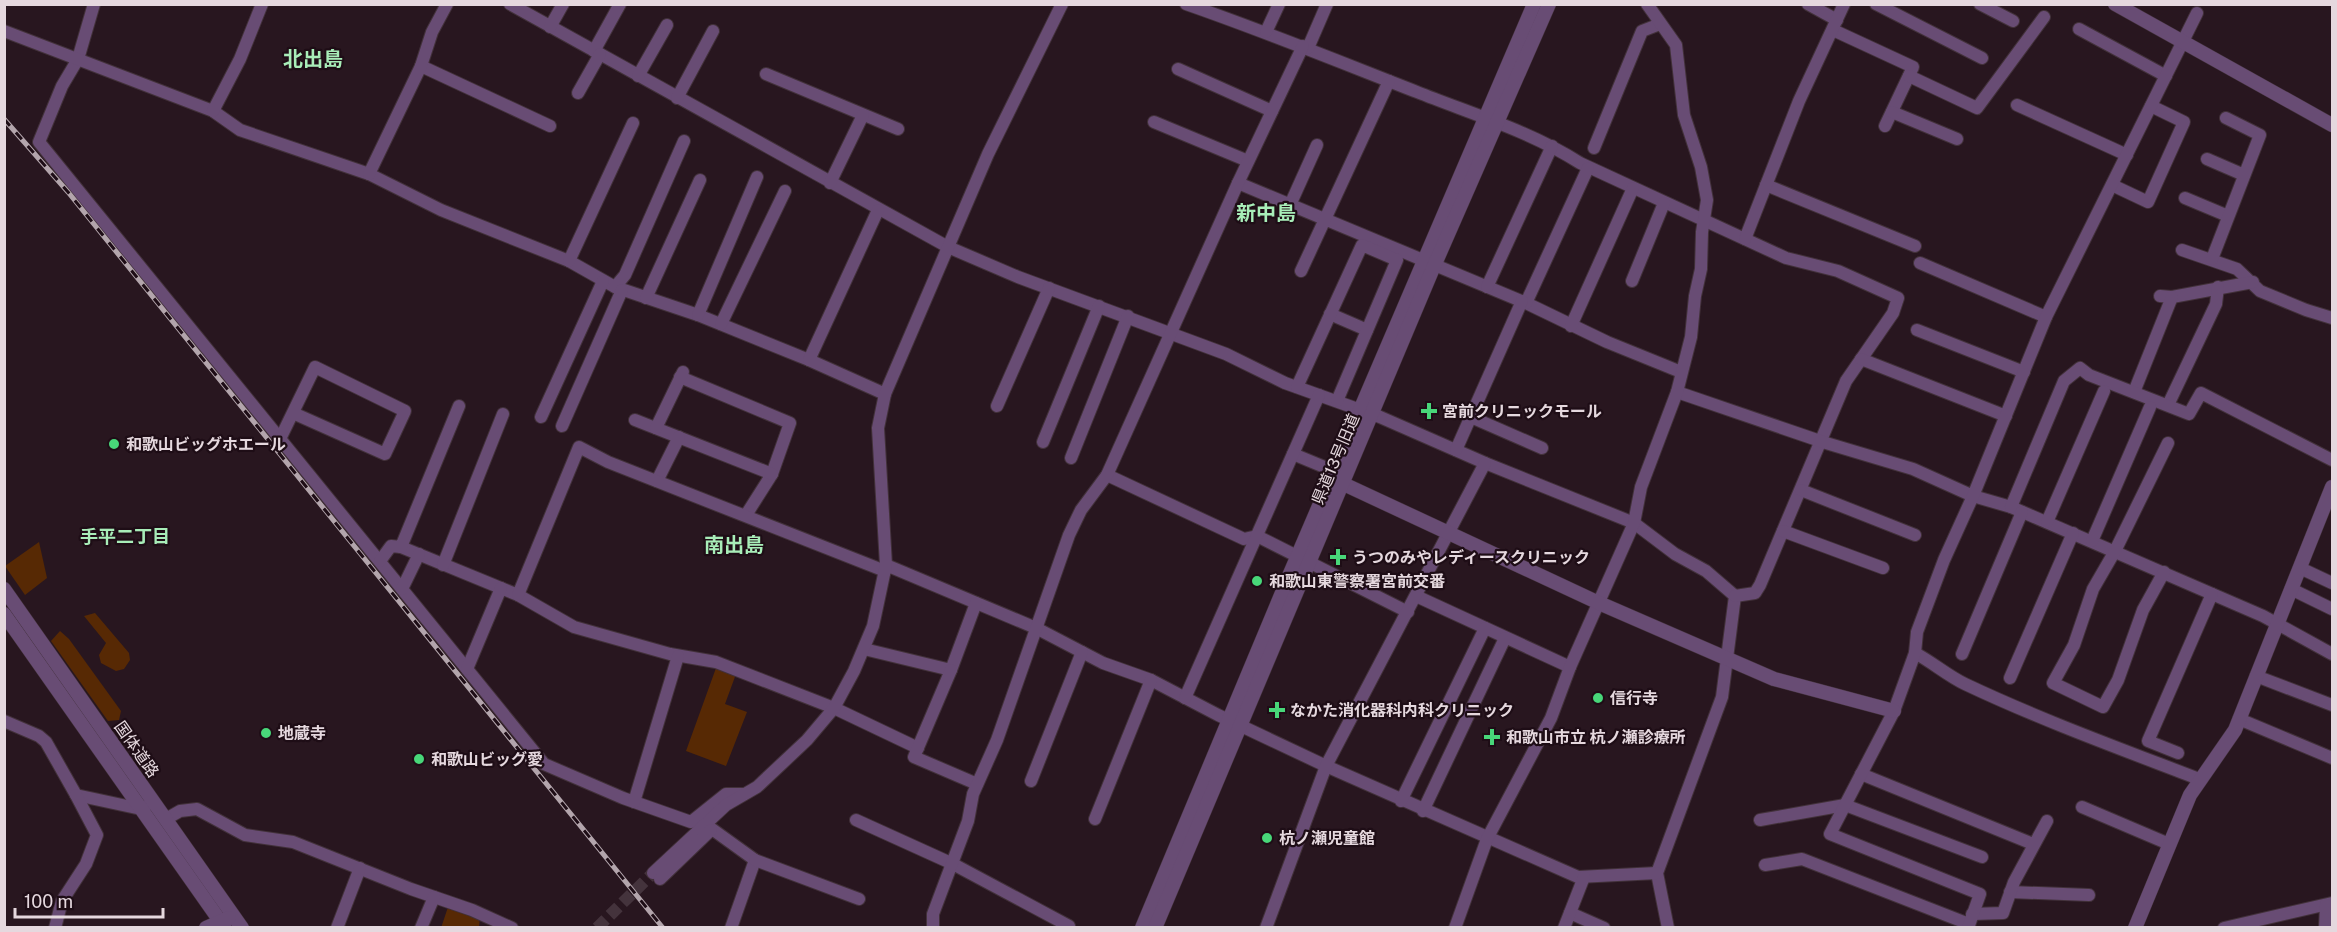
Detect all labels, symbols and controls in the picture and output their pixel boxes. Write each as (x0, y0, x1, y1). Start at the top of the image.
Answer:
district label: 北出島 (283, 47, 343, 71)
district label: 新中島 (1236, 201, 1296, 225)
marker: 宮前クリニックモール (1420, 402, 1438, 420)
place label: 宮前クリニックモール (1442, 402, 1602, 421)
street label: 県道13号旧道 (1308, 411, 1363, 507)
place label: 和歌山ビッグホエール (126, 435, 286, 454)
marker: 和歌山ビッグホエール (107, 437, 121, 451)
district label: 手平二丁目 (80, 526, 170, 547)
district label: 南出島 (704, 533, 764, 557)
marker: うつのみやレディースクリニック (1329, 548, 1347, 566)
place label: うつのみやレディースクリニック (1352, 548, 1590, 567)
place label: 和歌山東警察署宮前交番 (1269, 572, 1445, 591)
marker: 和歌山東警察署宮前交番 (1250, 574, 1264, 588)
place label: 信行寺 (1609, 689, 1658, 708)
marker: 信行寺 (1591, 691, 1605, 705)
marker: なかた消化器科内科クリニック (1268, 701, 1286, 719)
place label: なかた消化器科内科クリニック (1290, 701, 1514, 720)
street label: 国体道路 (110, 718, 163, 781)
place label: 地蔵寺 (278, 724, 326, 743)
marker: 地蔵寺 (259, 726, 273, 740)
marker: 和歌山市立 杭ノ瀬診療所 (1483, 728, 1501, 746)
place label: 和歌山市立 杭ノ瀬診療所 (1506, 728, 1686, 747)
place label: 和歌山ビッグ愛 (431, 750, 543, 769)
marker: 和歌山ビッグ愛 (412, 752, 426, 766)
place label: 杭ノ瀬児童館 (1279, 829, 1375, 848)
marker: 杭ノ瀬児童館 (1260, 831, 1274, 845)
scale bar (15, 881, 164, 919)
text: 100 m (24, 891, 73, 912)

